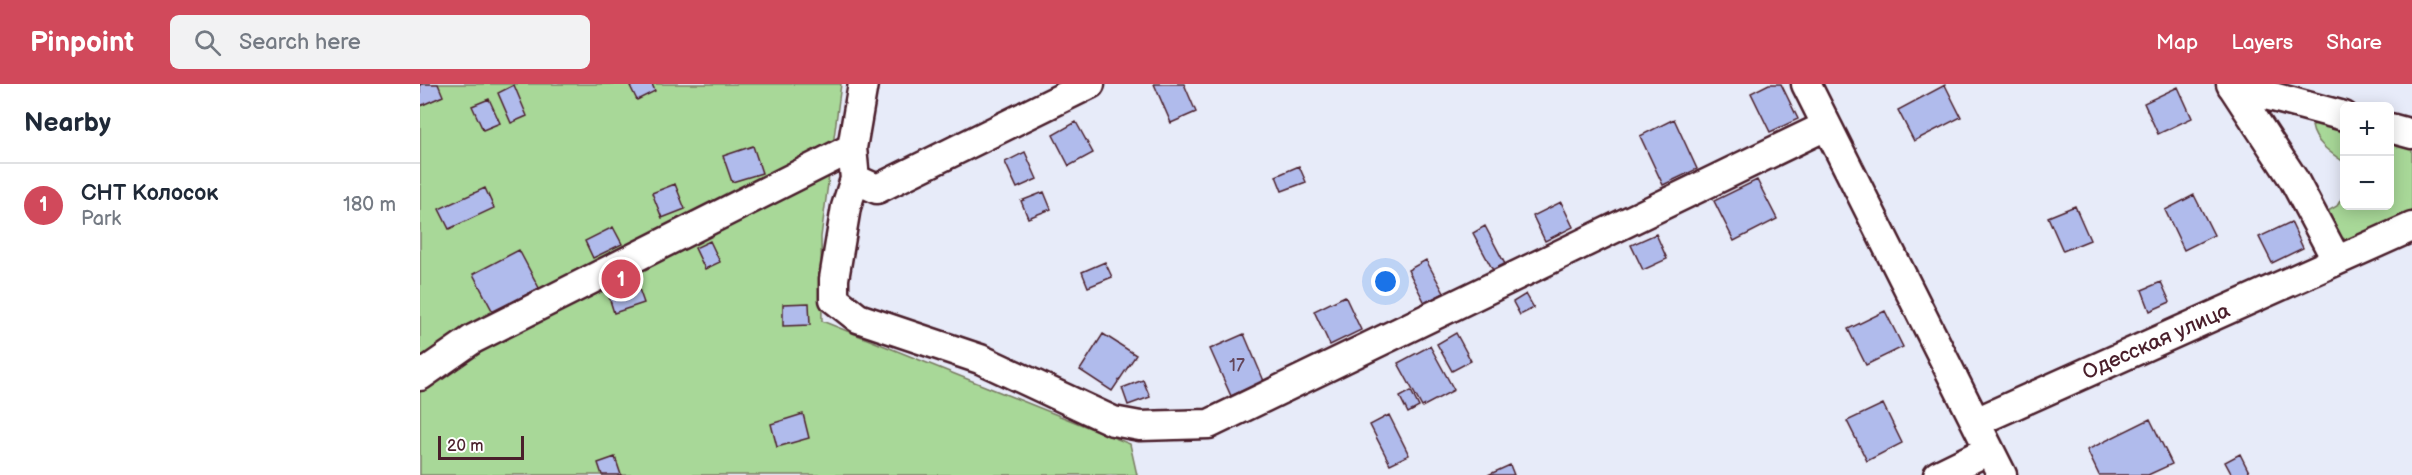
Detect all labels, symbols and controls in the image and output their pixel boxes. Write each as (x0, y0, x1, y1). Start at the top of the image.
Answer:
search box (170, 15, 590, 69)
text: Pinpoint (30, 26, 134, 59)
icon: search (191, 26, 224, 59)
text: Search here (239, 29, 361, 56)
text: Map (2156, 30, 2198, 55)
text: Layers (2231, 30, 2293, 55)
text: Share (2326, 30, 2382, 55)
map controls (2340, 102, 2394, 210)
button: + (2340, 102, 2394, 156)
text: Nearby (24, 108, 111, 139)
button: − (2340, 156, 2394, 210)
text: СНТ Колосок (81, 180, 218, 207)
text: 1 (39, 193, 48, 217)
text: 180 m (343, 193, 396, 217)
text: Park (81, 207, 121, 231)
pin: 1 (602, 256, 640, 302)
your location (1371, 267, 1400, 296)
street label: Одесская улица (2079, 297, 2234, 385)
house number: 17 (1229, 355, 1245, 376)
scale bar (438, 433, 524, 460)
text: 20 m (447, 437, 483, 456)

